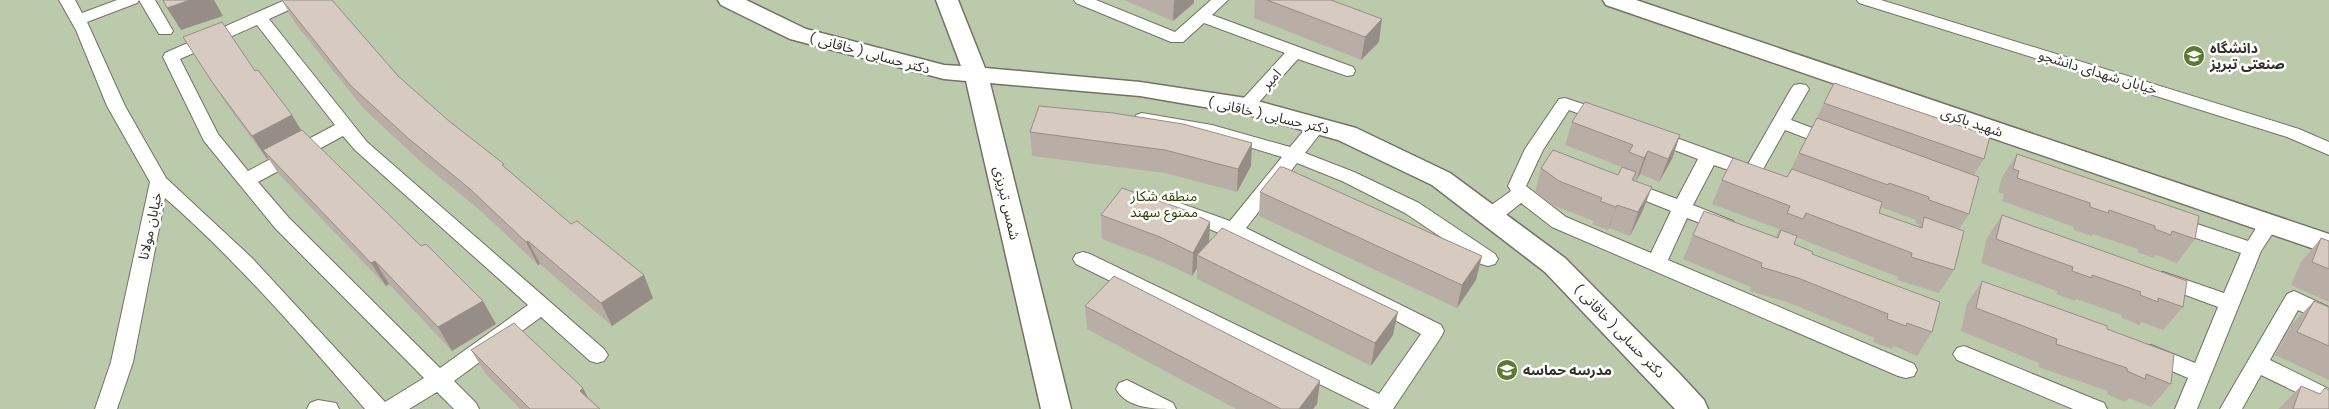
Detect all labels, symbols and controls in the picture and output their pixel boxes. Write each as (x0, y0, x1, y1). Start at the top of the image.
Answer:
street label: دکتر حسابی ( خاقانی ) (808, 28, 932, 78)
place label: دانشگاه صنعتی تبریز (2209, 39, 2285, 73)
school or university icon: دانشگاه صنعتی تبریز (2182, 44, 2206, 68)
street label: خیابان شهدای دانشجو (2036, 45, 2160, 99)
street label: امیر (1256, 65, 1285, 94)
street label: دکتر حسابی ( خاقانی ) (1207, 92, 1332, 138)
street label: شهید باکری (1939, 103, 2005, 141)
street label: شمس تبریزی (990, 164, 1024, 242)
park label: منطقه شکار ممنوع سهند (1130, 187, 1198, 223)
street label: خیابان مولانا (134, 191, 166, 261)
street label: دکتر حسابی ( خاقانی ) (1571, 280, 1670, 382)
school or university icon: مدرسه حماسه (1495, 358, 1519, 382)
place label: مدرسه حماسه (1523, 361, 1612, 379)

